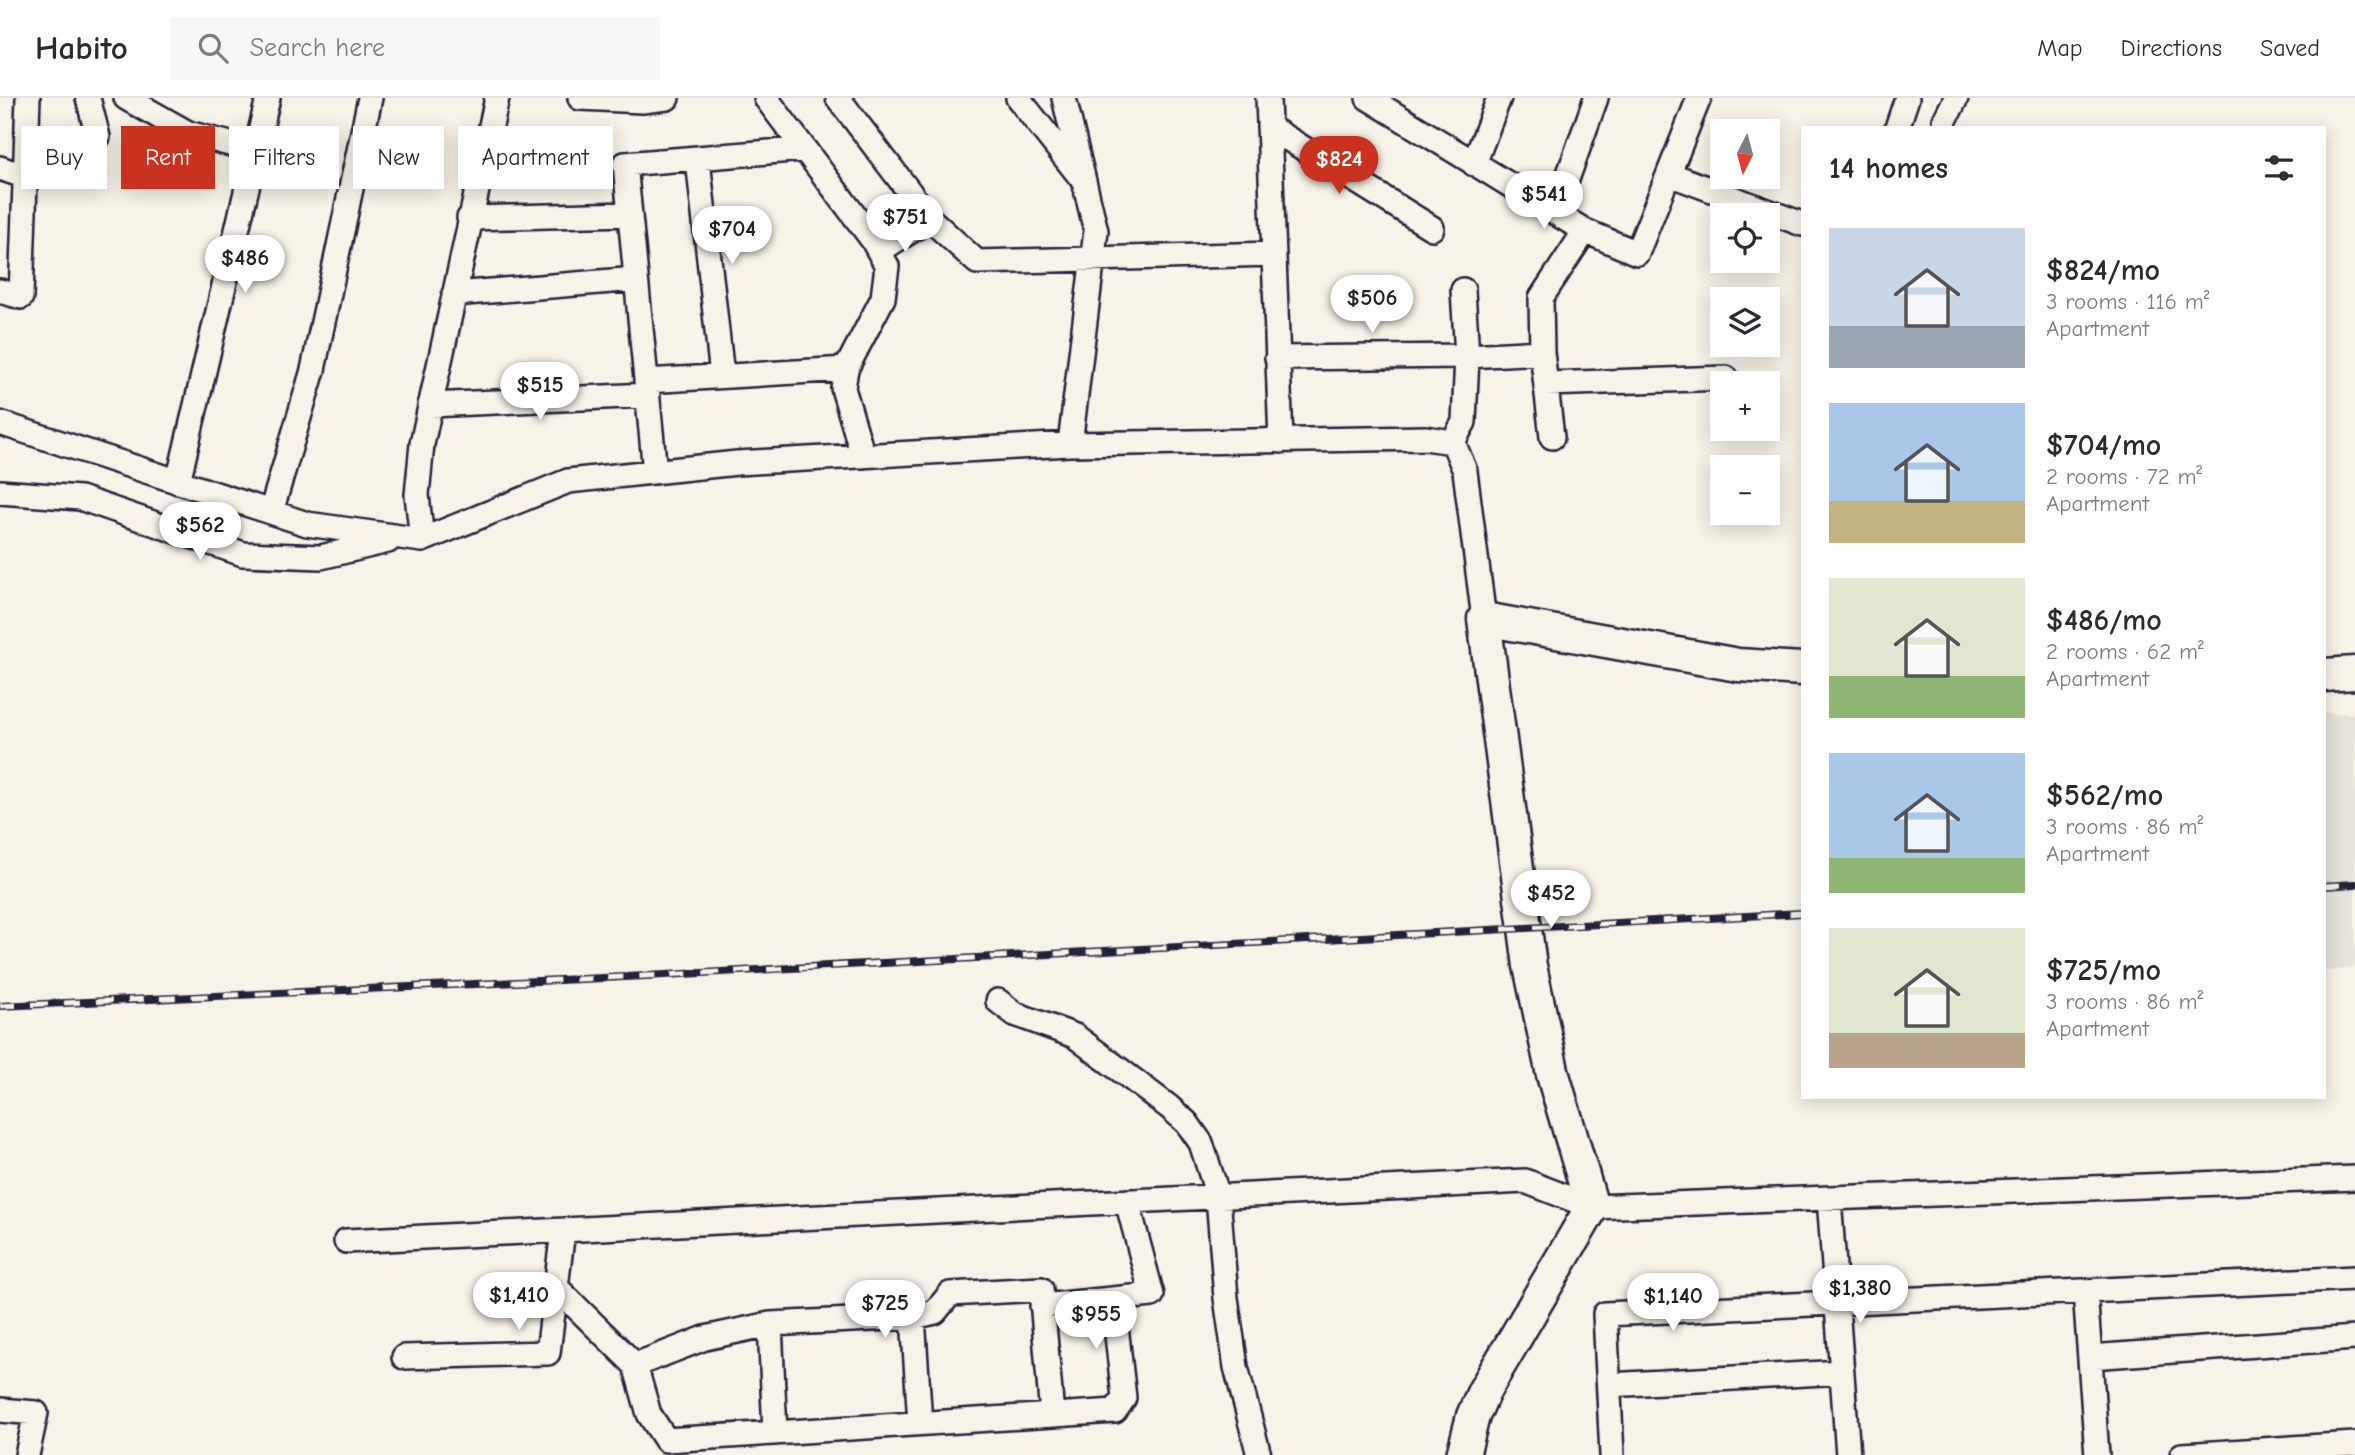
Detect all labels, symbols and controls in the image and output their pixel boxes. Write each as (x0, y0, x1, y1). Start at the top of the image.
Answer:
search box (170, 17, 660, 80)
text: Habito (35, 29, 128, 67)
icon: search (194, 29, 232, 67)
text: Search here (250, 33, 385, 63)
text: Map (2037, 34, 2083, 62)
text: Directions (2121, 34, 2222, 62)
text: Saved (2260, 34, 2320, 62)
north arrow (1710, 119, 1780, 189)
map controls (1710, 119, 1780, 525)
chip: Buy (21, 126, 107, 189)
chip: Rent (121, 126, 215, 189)
chip: Filters (229, 126, 339, 189)
chip: New (353, 126, 444, 189)
chip: Apartment (458, 126, 613, 189)
pin: $824 (1298, 136, 1380, 196)
text: $824 (1315, 145, 1363, 172)
icon: filters (2260, 149, 2298, 187)
text: 14 homes (1829, 151, 1948, 186)
pin: $541 (1503, 172, 1585, 231)
text: $541 (1521, 180, 1567, 207)
pin: $751 (864, 194, 946, 254)
text: $751 (882, 203, 928, 230)
button: locate (1710, 203, 1780, 273)
pin: $704 (691, 206, 773, 266)
text: $704 (708, 215, 756, 242)
pin: $486 (204, 236, 286, 295)
text: $486 (221, 244, 269, 271)
text: $824/mo (2046, 253, 2160, 288)
icon: home (1885, 256, 1969, 340)
pin: $506 (1331, 275, 1413, 335)
text: $506 (1346, 284, 1398, 311)
button: layers (1710, 287, 1780, 357)
text: 3 rooms · 116 m² (2046, 288, 2210, 315)
text: Apartment (2046, 315, 2149, 342)
pin: $515 (499, 362, 581, 422)
text: $515 (516, 371, 564, 398)
button: + (1710, 371, 1780, 441)
text: $704/mo (2046, 428, 2161, 463)
icon: home (1885, 431, 1969, 515)
button: − (1710, 455, 1780, 525)
text: 2 rooms · 72 m² (2046, 463, 2202, 490)
text: Apartment (2046, 490, 2149, 517)
pin: $562 (159, 503, 241, 562)
text: $562 (175, 511, 225, 538)
text: $486/mo (2046, 603, 2162, 638)
icon: home (1885, 606, 1969, 690)
text: 2 rooms · 62 m² (2046, 638, 2204, 665)
text: Apartment (2046, 665, 2149, 692)
text: $562/mo (2046, 778, 2163, 813)
icon: home (1885, 781, 1969, 865)
text: 3 rooms · 86 m² (2046, 813, 2203, 840)
text: Apartment (2046, 840, 2149, 867)
pin: $452 (1510, 870, 1592, 930)
text: $452 (1527, 879, 1575, 906)
text: $725/mo (2046, 953, 2161, 988)
icon: home (1885, 956, 1969, 1040)
text: 3 rooms · 86 m² (2046, 988, 2203, 1015)
text: Apartment (2046, 1015, 2149, 1042)
pin: $1,380 (1803, 1266, 1917, 1325)
pin: $1,410 (462, 1272, 576, 1332)
pin: $1,140 (1616, 1274, 1730, 1333)
text: $1,380 (1828, 1274, 1892, 1301)
pin: $725 (844, 1280, 926, 1340)
text: $1,410 (489, 1281, 549, 1308)
text: $1,140 (1643, 1282, 1703, 1309)
text: $725 (861, 1289, 909, 1316)
pin: $955 (1055, 1292, 1137, 1351)
text: $955 (1071, 1300, 1121, 1327)

